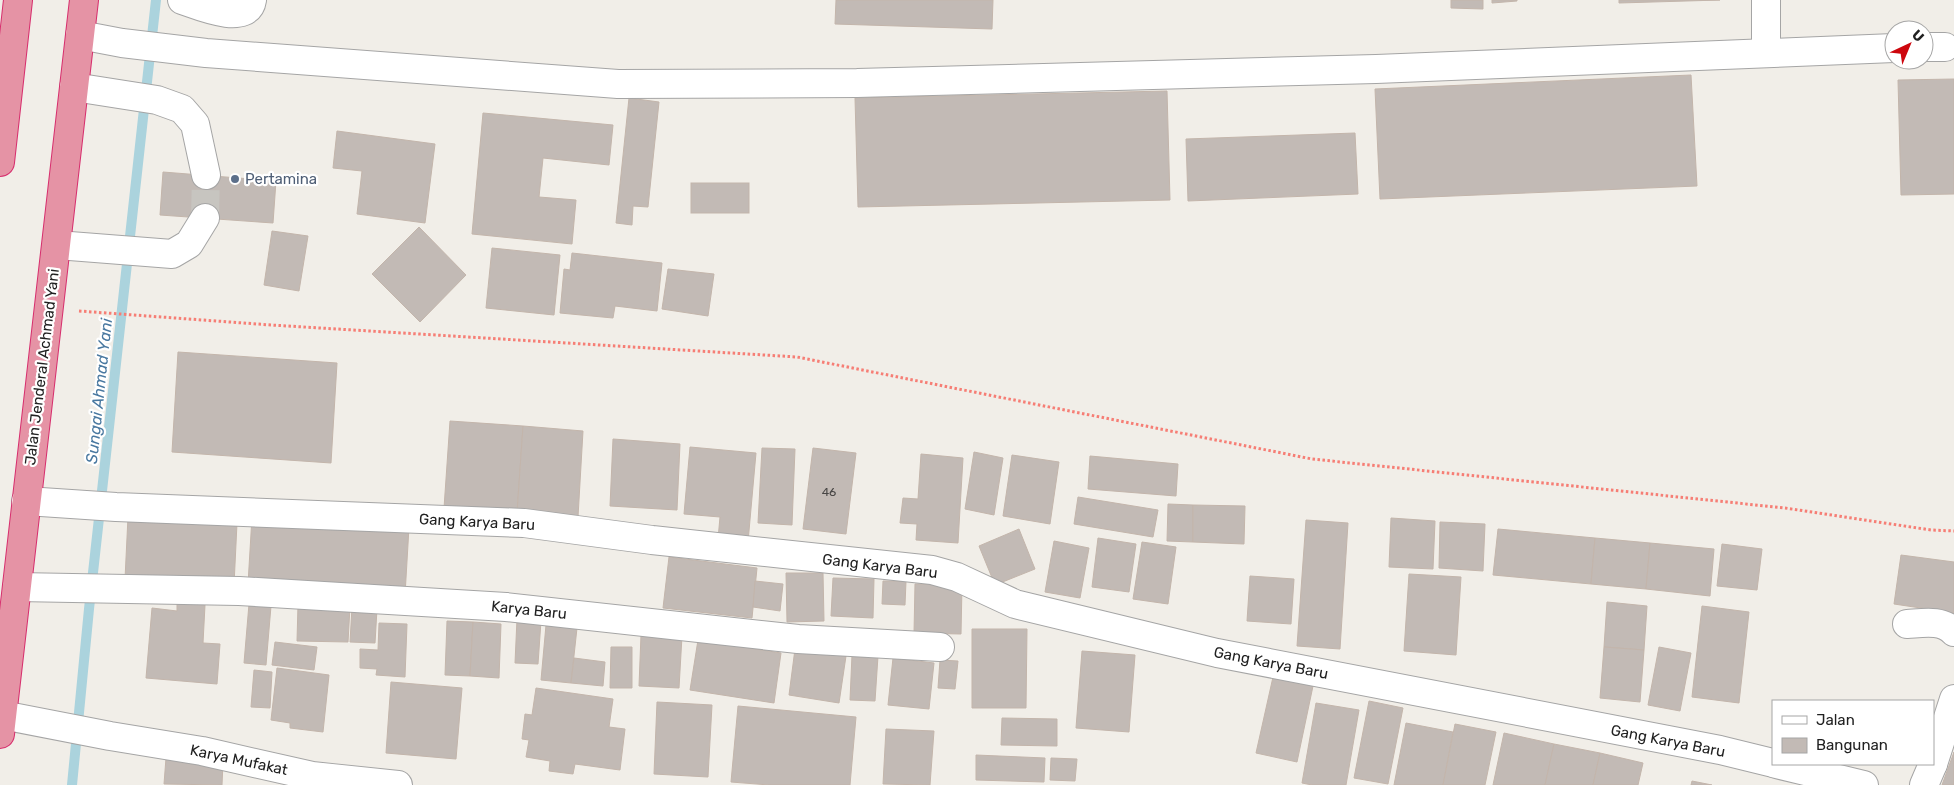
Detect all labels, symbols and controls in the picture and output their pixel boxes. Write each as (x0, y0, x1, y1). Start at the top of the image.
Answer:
north arrow (1884, 20, 1934, 70)
text: U (1908, 26, 1927, 46)
place label: Pertamina (245, 170, 317, 188)
marker: Pertamina (229, 173, 241, 185)
street label: Jalan Jenderal Achmad Yani (21, 268, 63, 466)
water label: Sungai Ahmad Yani (82, 316, 116, 465)
house number: 46 (822, 485, 836, 499)
street label: Gang Karya Baru (419, 510, 535, 534)
street label: Gang Karya Baru (821, 550, 939, 582)
street label: Karya Baru (490, 597, 568, 623)
street label: Gang Karya Baru (1212, 643, 1330, 683)
legend (1772, 700, 1934, 765)
text: Jalan (1816, 711, 1855, 729)
street label: Gang Karya Baru (1609, 721, 1727, 761)
text: Bangunan (1816, 736, 1888, 754)
street label: Karya Mufakat (189, 741, 290, 779)

